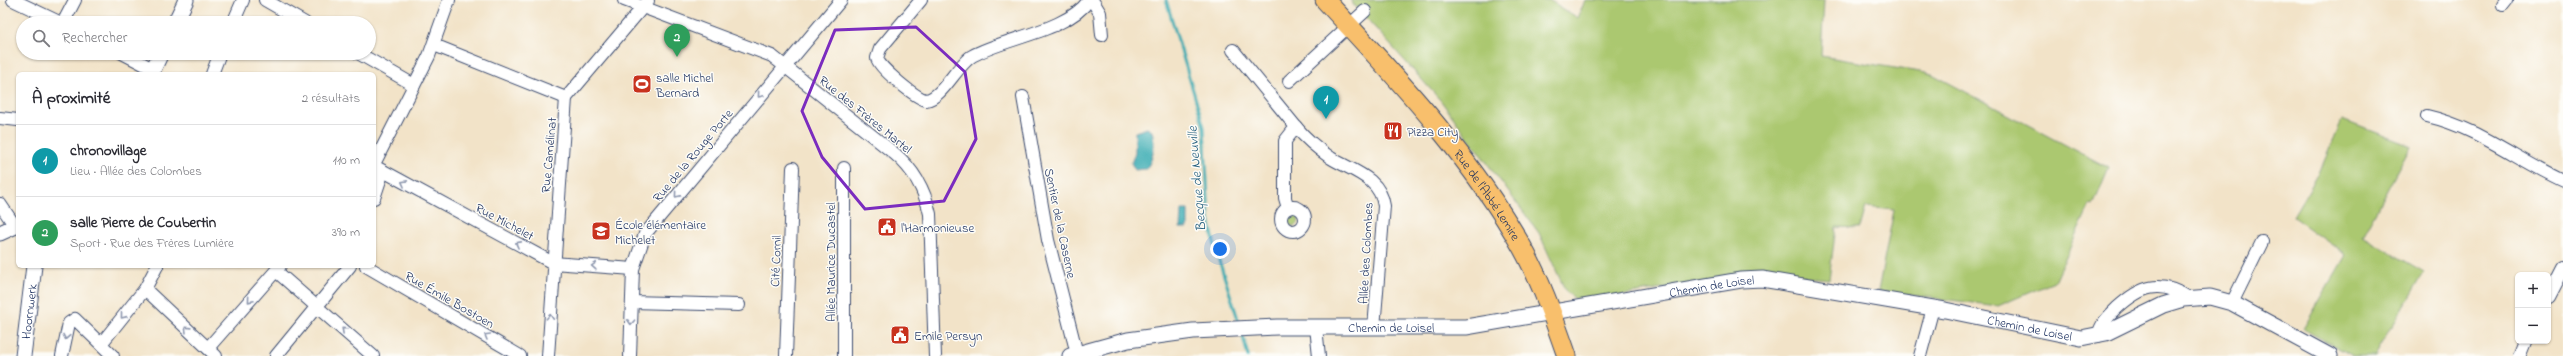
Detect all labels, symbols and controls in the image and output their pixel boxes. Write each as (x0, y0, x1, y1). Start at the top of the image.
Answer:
search box (16, 16, 376, 60)
pin: 2 (664, 24, 690, 57)
icon: search (30, 27, 52, 49)
text: Rechercher (62, 27, 127, 49)
place label: salle Michel Bernard (655, 69, 713, 103)
street label: Rue des Frères Martel (814, 72, 916, 159)
sports icon: salle Michel Bernard (631, 73, 653, 95)
text: À proximité (32, 86, 110, 111)
pin: 1 (1313, 86, 1339, 119)
text: 2 résultats (302, 89, 360, 108)
one-way arrow (758, 91, 765, 98)
street label: Rue de la Rouge Porte (648, 105, 739, 207)
street label: Rue Camélinat (537, 116, 562, 194)
restaurant icon: Pizza City (1382, 120, 1404, 142)
place label: Pizza City (1407, 123, 1458, 143)
water label: Becque de Neuville (1182, 125, 1213, 232)
text: chronovillage (70, 140, 147, 162)
street label: Rue de l'Abbé Lemire (1448, 146, 1524, 245)
text: 1 (43, 151, 47, 170)
text: 110 m (333, 151, 360, 170)
text: Lieu · Allée des Colombes (70, 162, 202, 181)
street label: Sentier de la Caserne (1039, 167, 1081, 280)
one-way arrow (401, 180, 408, 187)
one-way arrow (675, 191, 682, 198)
street label: Rue Michelet (472, 199, 538, 246)
street label: Allée des Colombes (1354, 201, 1379, 305)
street label: Allée Maurice Ducastel (822, 202, 841, 322)
text: salle Pierre de Coubertin (70, 212, 216, 234)
place label: École élémentaire Michelet (615, 216, 706, 250)
public building icon: l'Harmonieuse (876, 216, 898, 238)
place label: l'Harmonieuse (901, 219, 975, 238)
school or university icon: École élémentaire Michelet (590, 220, 612, 242)
text: 2 (42, 223, 48, 242)
text: 390 m (332, 223, 360, 242)
text: Sport · Rue des Frères Lumière (70, 234, 234, 253)
street label: Cité Cornil (766, 235, 787, 287)
your location (1210, 239, 1230, 259)
one-way arrow (515, 241, 523, 249)
one-way arrow (591, 261, 597, 270)
street label: Rue Émile Bostoen (401, 267, 498, 334)
street label: Chemin de Loisel (1668, 271, 1755, 303)
map controls (2515, 272, 2551, 344)
button: + (2515, 272, 2551, 308)
street label: Hoornwerk (17, 282, 43, 340)
one-way arrow (248, 295, 255, 303)
button: − (2515, 308, 2551, 344)
street label: Chemin de Loisel (1985, 311, 2074, 347)
one-way arrow (121, 312, 128, 319)
one-way arrow (545, 314, 554, 320)
one-way arrow (627, 319, 636, 325)
street label: Chemin de Loisel (1348, 319, 1434, 338)
public building icon: Emile Persyn (889, 324, 911, 346)
one-way arrow (184, 326, 192, 334)
place label: Emile Persyn (914, 327, 982, 347)
one-way arrow (341, 328, 349, 335)
one-way arrow (62, 334, 71, 340)
one-way arrow (484, 334, 491, 341)

